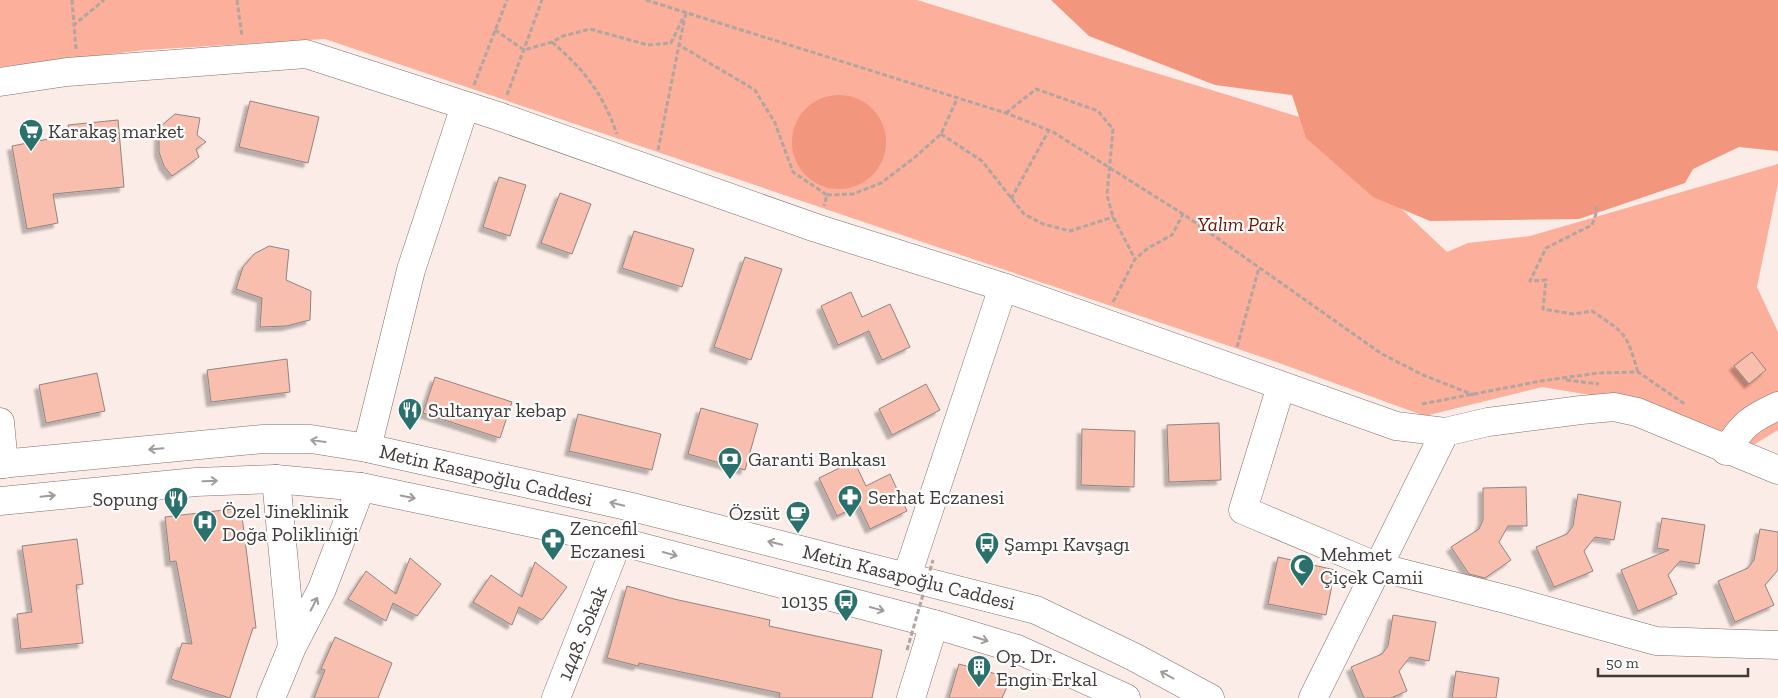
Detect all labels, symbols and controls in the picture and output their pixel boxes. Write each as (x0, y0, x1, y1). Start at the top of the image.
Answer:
supermarket icon: Karakaş market (18, 118, 44, 152)
place label: Karakaş market (48, 119, 185, 143)
park label: Yalım Park (1197, 212, 1285, 236)
restaurant icon: Sultanyar kebap (397, 397, 423, 431)
place label: Sultanyar kebap (428, 398, 567, 422)
one-way arrow (311, 435, 327, 445)
street label: Metin Kasapoğlu Caddesi (377, 439, 595, 511)
one-way arrow (149, 445, 165, 454)
bank icon: Garanti Bankası (717, 446, 743, 480)
place label: Garanti Bankası (748, 447, 887, 471)
one-way arrow (202, 476, 218, 486)
pharmacy icon: Serhat Eczanesi (837, 484, 863, 518)
place label: Serhat Eczanesi (868, 485, 1005, 509)
restaurant icon: Sopung (163, 486, 189, 520)
place label: Sopung (92, 487, 158, 511)
one-way arrow (40, 491, 56, 501)
one-way arrow (400, 492, 416, 502)
place label: Özel Jineklinik Doğa Polikliniği (222, 499, 359, 546)
one-way arrow (610, 499, 626, 508)
cafe icon: Özsüt (785, 500, 811, 534)
place label: Özsüt (729, 501, 781, 525)
hospital icon: Özel Jineklinik Doğa Polikliniği (192, 509, 218, 543)
place label: Zencefil Eczanesi (570, 516, 646, 563)
pharmacy icon: Zencefil Eczanesi (540, 527, 566, 561)
bus stop icon: Şampı Kavşagı (974, 531, 1000, 565)
place label: Şampı Kavşagı (1004, 532, 1130, 556)
one-way arrow (768, 538, 784, 547)
street label: Metin Kasapoğlu Caddesi (800, 539, 1018, 615)
place label: Mehmet Çiçek Camii (1320, 542, 1424, 589)
one-way arrow (661, 550, 677, 559)
mosque icon: Mehmet Çiçek Camii (1289, 553, 1315, 587)
street label: 1448. Sokak (552, 582, 612, 684)
bus stop icon: 10135 (833, 588, 859, 622)
place label: 10135 (781, 589, 828, 613)
one-way arrow (309, 596, 319, 611)
one-way arrow (869, 605, 885, 615)
one-way arrow (973, 634, 989, 644)
place label: Op. Dr. Engin Erkal (996, 644, 1097, 691)
scale bar (1598, 646, 1748, 678)
building icon: Op. Dr. Engin Erkal (966, 654, 992, 688)
text: 50 m (1606, 654, 1639, 672)
one-way arrow (1160, 670, 1175, 679)

